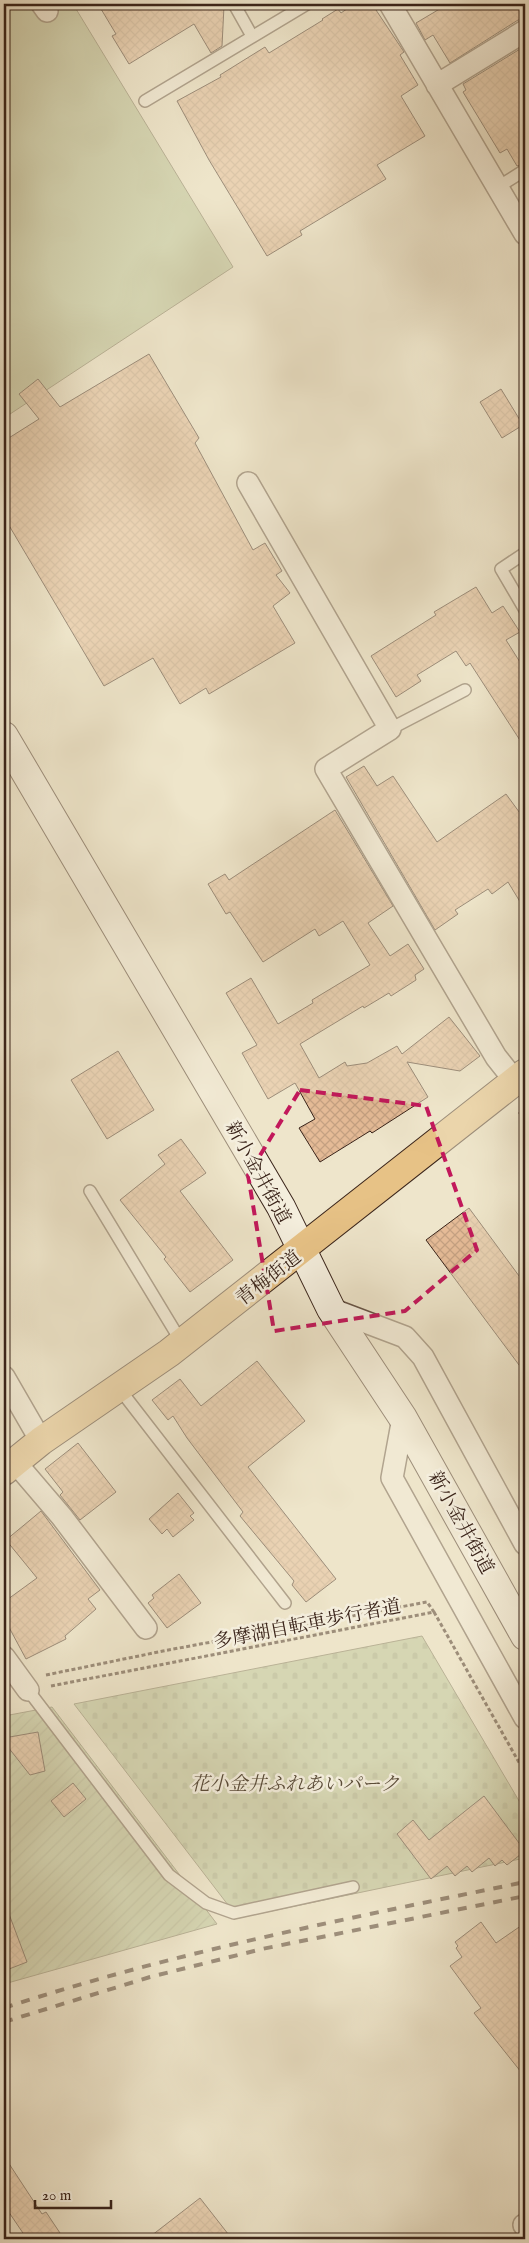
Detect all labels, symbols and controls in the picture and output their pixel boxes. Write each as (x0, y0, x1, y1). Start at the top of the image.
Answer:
street label: 新小金井街道 (219, 1117, 295, 1229)
street label: 青梅街道 (232, 1246, 307, 1311)
street label: 新小金井街道 (422, 1467, 498, 1579)
street label: 多摩湖自転車歩行者道 (212, 1595, 403, 1655)
park label: 花小金井ふれあいパーク (190, 1773, 400, 1797)
scale bar (35, 2178, 111, 2210)
text: 20 m (42, 2186, 72, 2205)

